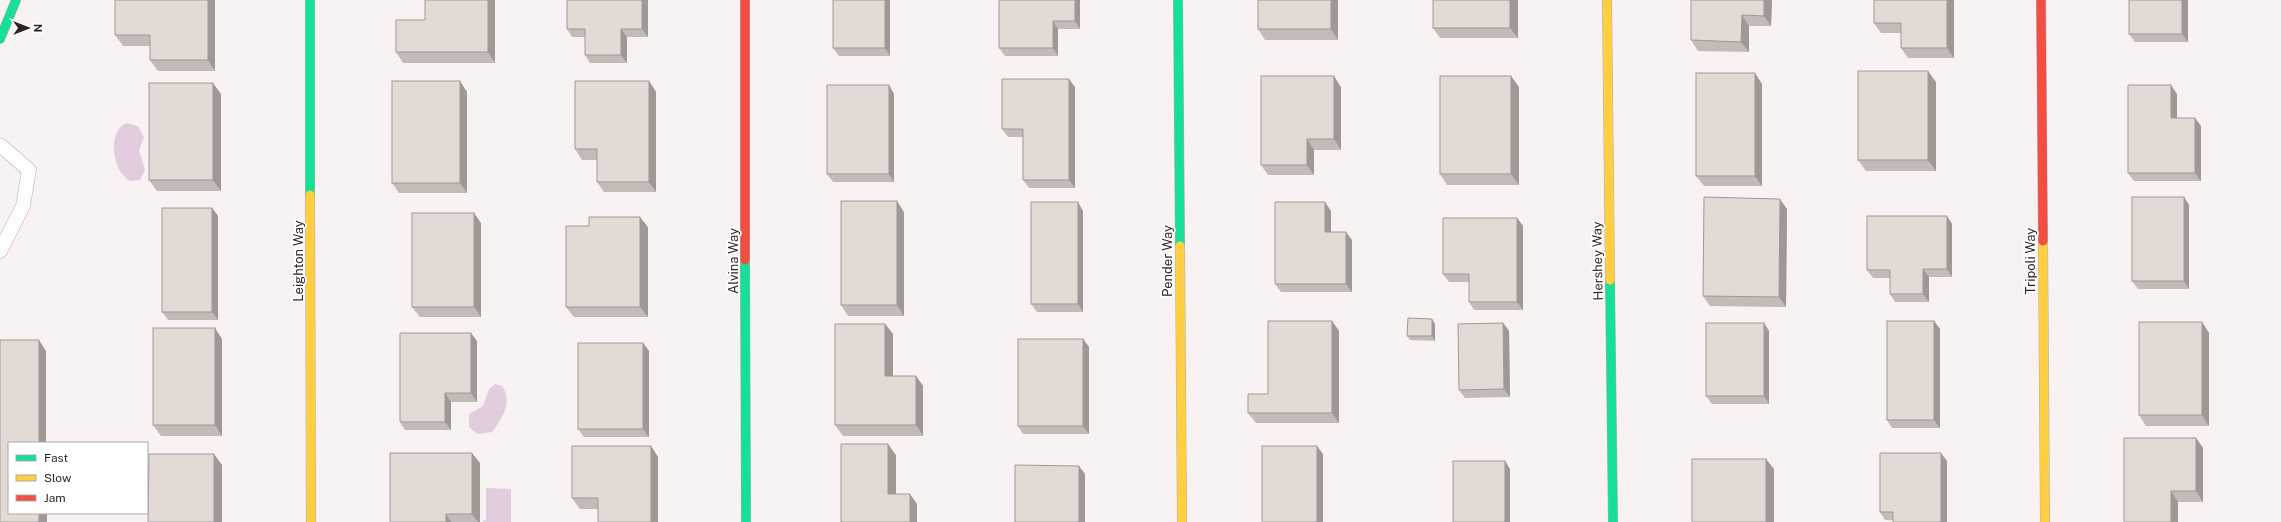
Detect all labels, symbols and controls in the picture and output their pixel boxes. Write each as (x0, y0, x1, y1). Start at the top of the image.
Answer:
north arrow (8, 8, 48, 48)
text: N (32, 24, 44, 32)
street label: Leighton Way (291, 220, 306, 302)
street label: Hershey Way (1589, 221, 1606, 301)
street label: Pender Way (1160, 225, 1175, 297)
street label: Alvina Way (726, 228, 741, 294)
street label: Tripoli Way (2023, 228, 2038, 294)
legend (8, 442, 148, 514)
text: Fast (44, 451, 69, 465)
text: Slow (44, 471, 72, 485)
text: Jam (44, 491, 66, 505)

